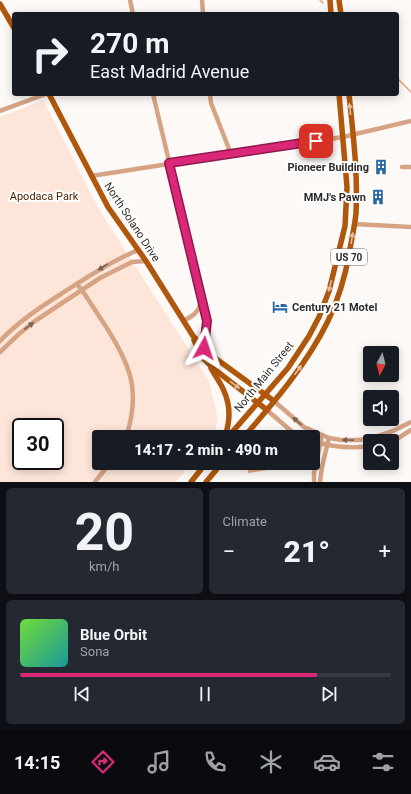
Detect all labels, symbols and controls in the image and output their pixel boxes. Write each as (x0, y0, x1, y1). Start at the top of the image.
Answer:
text: 270 m (90, 27, 169, 60)
icon: right (24, 28, 76, 80)
text: East Madrid Avenue (90, 61, 249, 82)
one-way arrow (347, 103, 353, 115)
pin (299, 124, 333, 158)
icon: arrive (305, 130, 327, 152)
building icon: Pioneer Building (372, 158, 390, 176)
place label: Pioneer Building (287, 161, 369, 174)
street label: North Solano Drive (102, 180, 163, 264)
building icon: MMJ's Pawn (369, 188, 387, 206)
park label: Apodaca Park (10, 190, 79, 203)
place label: MMJ's Pawn (304, 191, 366, 204)
one-way arrow (349, 232, 355, 245)
road number: US 70 (331, 249, 367, 265)
one-way arrow (98, 263, 108, 271)
one-way arrow (327, 281, 333, 293)
hotel icon: Century 21 Motel (271, 298, 289, 316)
place label: Century 21 Motel (292, 301, 377, 314)
one-way arrow (23, 322, 34, 330)
position arrow (183, 327, 225, 369)
street label: North Main Street (232, 339, 297, 415)
north arrow (363, 346, 399, 382)
map controls (363, 346, 399, 470)
one-way arrow (294, 365, 302, 376)
one-way arrow (230, 381, 240, 389)
button: sound (363, 390, 399, 426)
one-way arrow (291, 416, 302, 425)
speed limit sign: 30 (12, 418, 64, 470)
button: search (363, 434, 399, 470)
one-way arrow (341, 437, 354, 443)
text: 14:17 · 2 min · 490 m (134, 441, 278, 459)
text: 20 (74, 502, 134, 563)
text: Climate (223, 514, 267, 529)
text: 21° (284, 534, 330, 569)
text: − (223, 539, 235, 564)
text: + (379, 539, 391, 564)
text: km/h (89, 559, 120, 574)
text: Blue Orbit (80, 626, 147, 644)
text: Sona (80, 644, 109, 659)
icon: previous (71, 683, 93, 705)
icon: pause (194, 683, 216, 705)
icon: next (318, 683, 340, 705)
icon: directions (89, 748, 117, 776)
icon: music (145, 748, 173, 776)
icon: phone (201, 748, 229, 776)
icon: climate (257, 748, 285, 776)
icon: car (313, 748, 341, 776)
icon: filters (369, 748, 397, 776)
text: 14:15 (14, 752, 60, 773)

